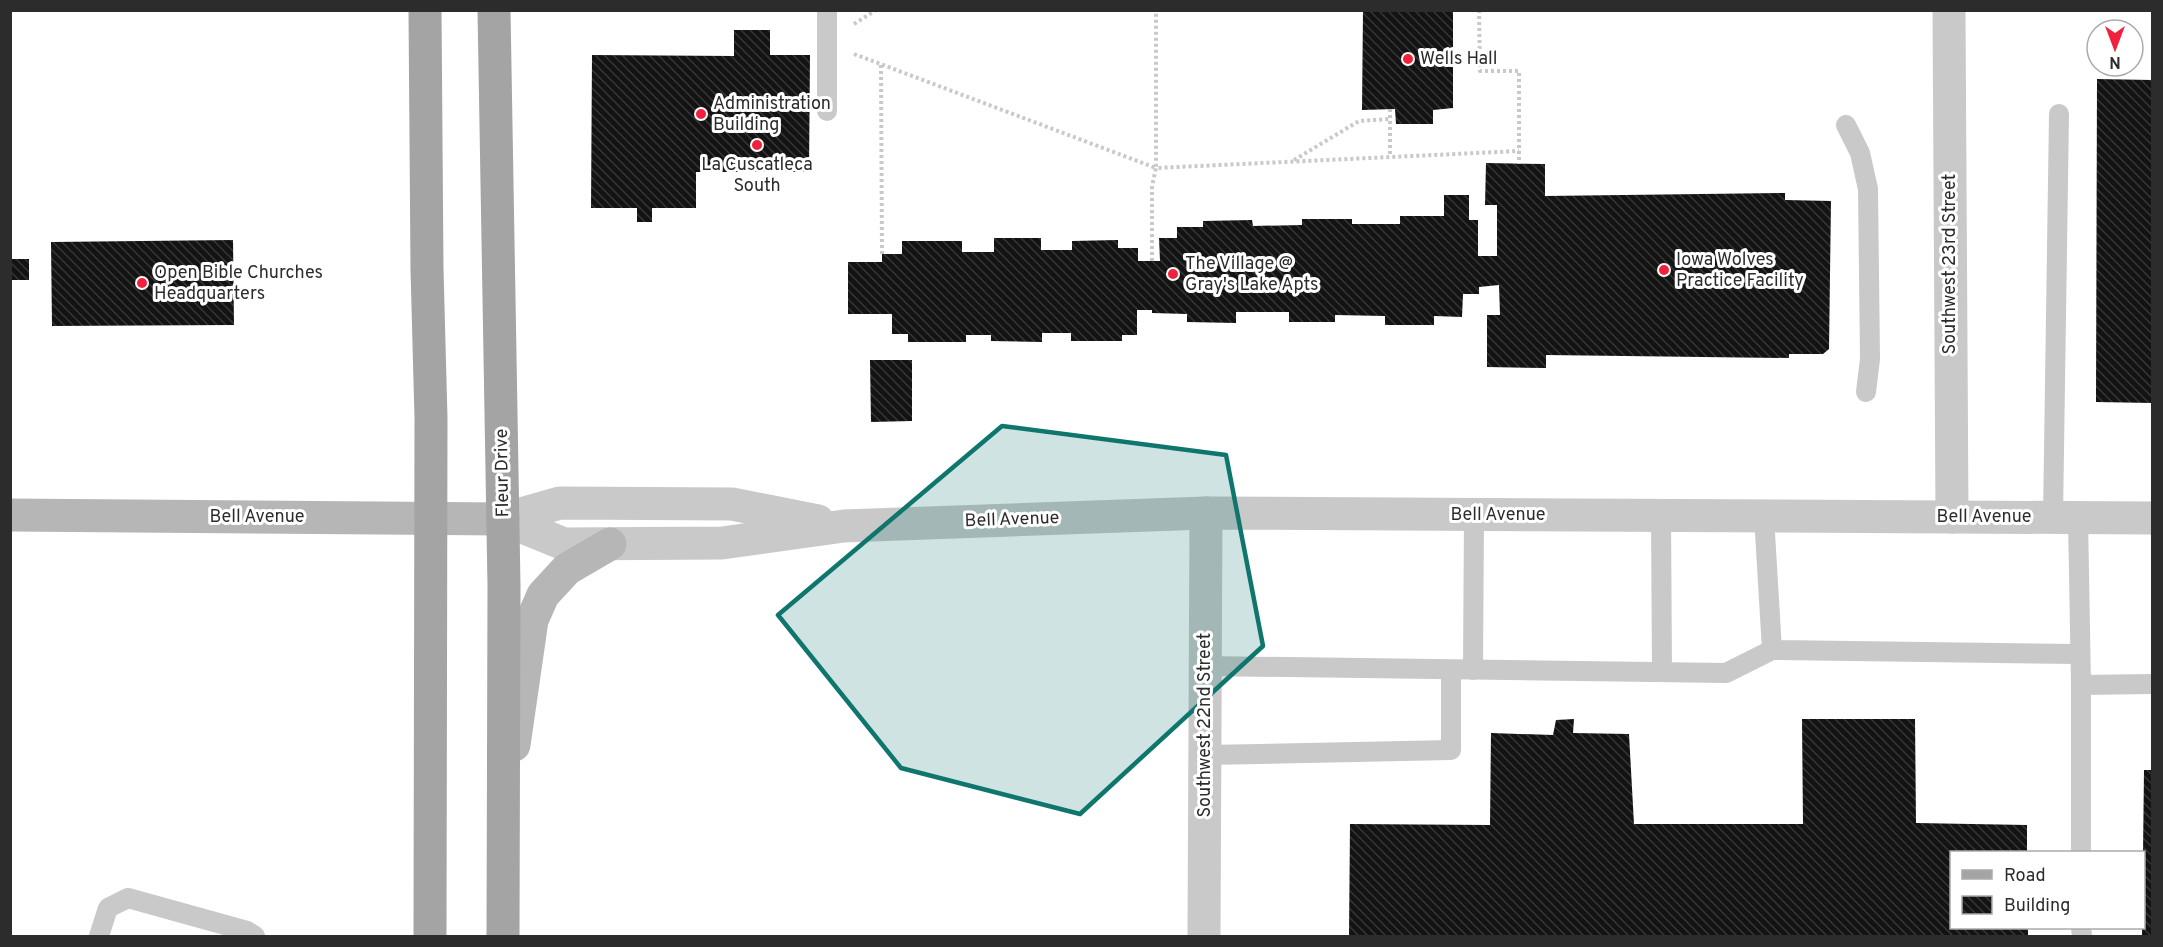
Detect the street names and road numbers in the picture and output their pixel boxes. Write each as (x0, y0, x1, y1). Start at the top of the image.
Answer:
street label: Southwest 23rd Street (1939, 174, 1962, 354)
street label: Fleur Drive (491, 428, 515, 518)
street label: Bell Avenue (1451, 504, 1545, 527)
street label: Bell Avenue (210, 506, 304, 529)
street label: Bell Avenue (1937, 506, 2031, 529)
street label: Bell Avenue (964, 507, 1060, 533)
street label: Southwest 22nd Street (1194, 633, 1217, 817)

